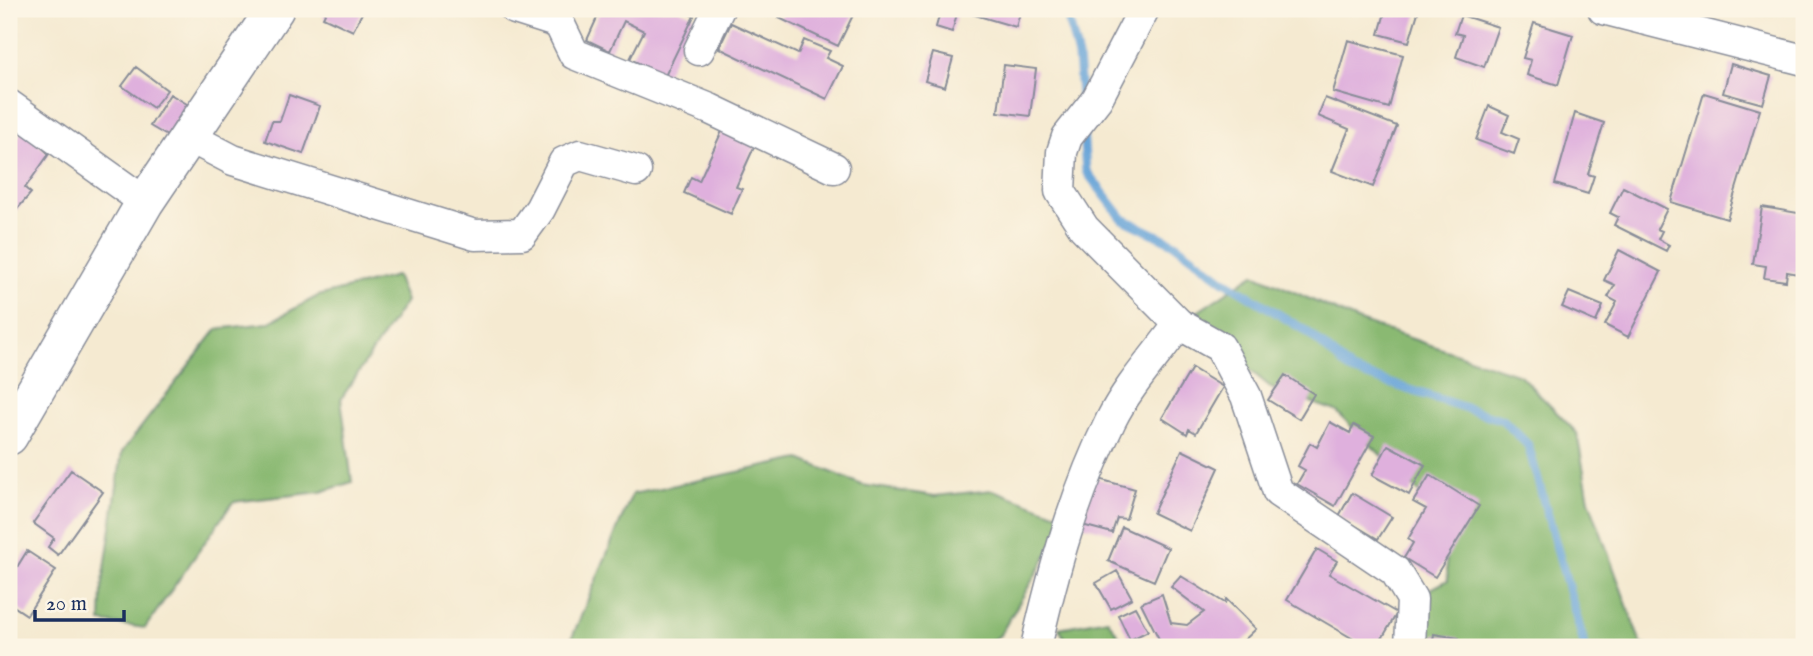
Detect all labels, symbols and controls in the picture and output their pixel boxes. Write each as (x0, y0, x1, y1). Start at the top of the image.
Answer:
scale bar (35, 579, 124, 623)
text: 20 m (46, 591, 87, 618)

